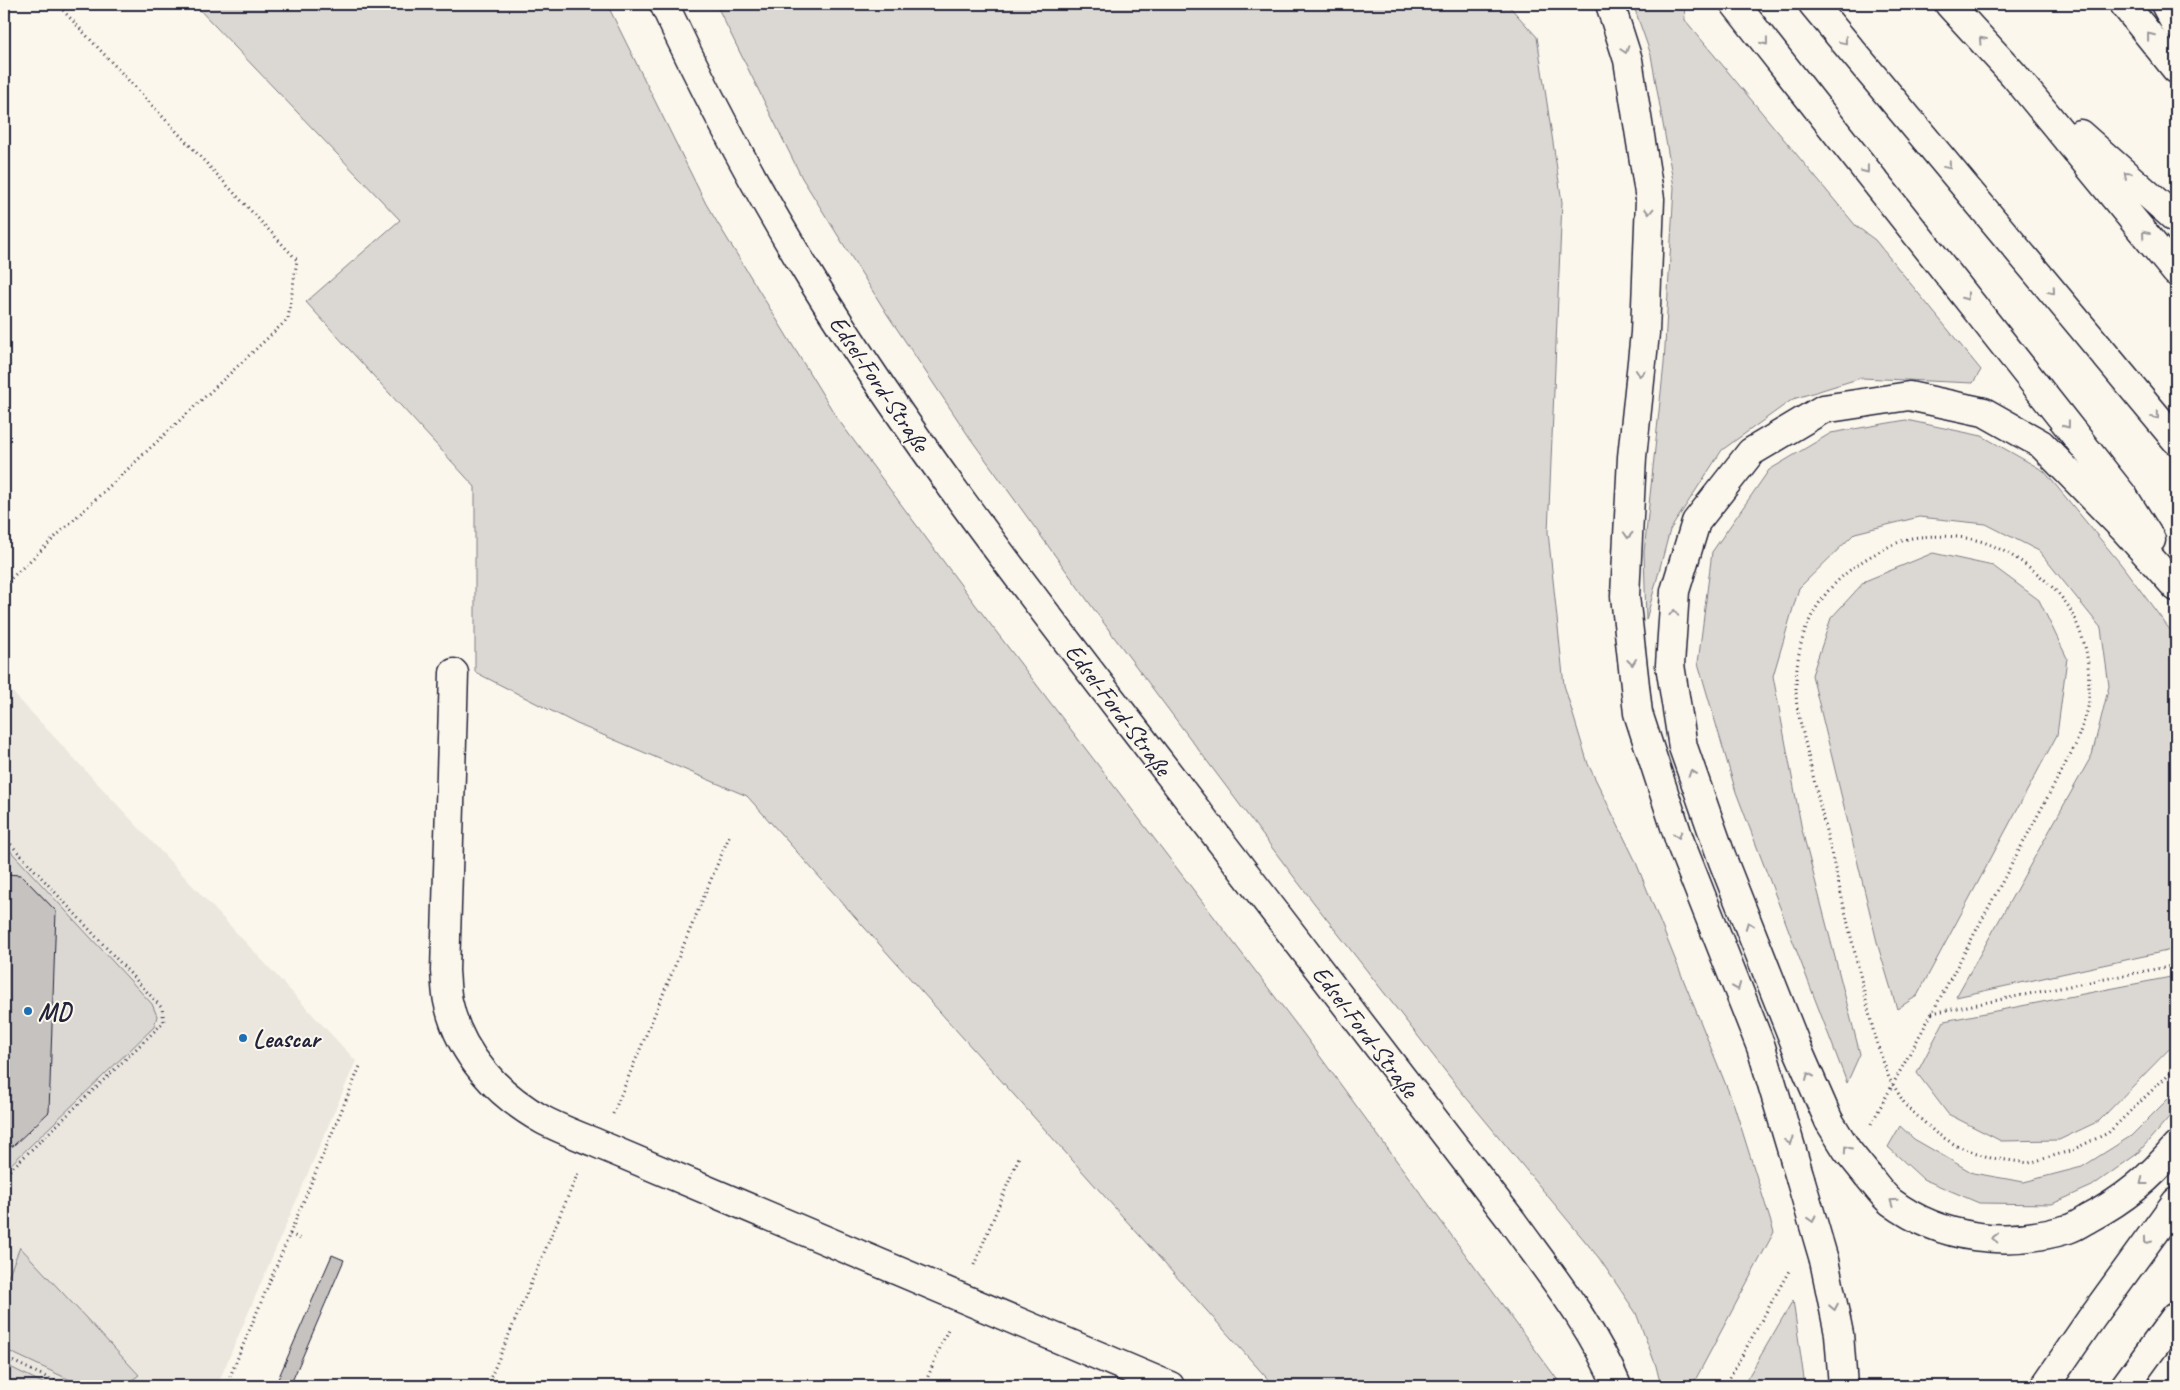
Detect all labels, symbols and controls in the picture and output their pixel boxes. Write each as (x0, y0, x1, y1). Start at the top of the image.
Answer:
one-way arrow (2147, 33, 2156, 42)
one-way arrow (1759, 36, 1768, 46)
one-way arrow (1839, 36, 1848, 45)
one-way arrow (1978, 36, 1987, 45)
one-way arrow (1620, 46, 1630, 54)
one-way arrow (1942, 160, 1951, 169)
one-way arrow (1860, 164, 1868, 173)
one-way arrow (2123, 172, 2132, 181)
one-way arrow (1644, 207, 1655, 215)
one-way arrow (2143, 231, 2151, 240)
one-way arrow (2046, 285, 2055, 294)
one-way arrow (1961, 291, 1969, 300)
street label: Edsel-Ford-Straße (822, 309, 938, 459)
one-way arrow (1635, 369, 1646, 377)
one-way arrow (2150, 410, 2159, 419)
one-way arrow (2061, 419, 2069, 428)
one-way arrow (1622, 531, 1633, 539)
one-way arrow (1668, 609, 1679, 617)
street label: Edsel-Ford-Straße (1058, 637, 1180, 784)
one-way arrow (1626, 658, 1637, 666)
one-way arrow (1688, 769, 1698, 778)
one-way arrow (1672, 831, 1682, 839)
one-way arrow (1744, 921, 1755, 930)
street label: Edsel-Ford-Straße (1305, 959, 1427, 1106)
one-way arrow (1732, 982, 1742, 990)
place label: MD (38, 996, 73, 1028)
marker: MD (22, 1005, 34, 1017)
place label: Leascar (253, 1023, 322, 1055)
marker: Leascar (237, 1032, 249, 1044)
one-way arrow (1805, 1072, 1816, 1081)
one-way arrow (1783, 1136, 1793, 1144)
one-way arrow (1844, 1145, 1853, 1155)
one-way arrow (2140, 1177, 2149, 1185)
one-way arrow (1889, 1199, 1899, 1208)
one-way arrow (1806, 1214, 1816, 1223)
one-way arrow (1991, 1233, 1998, 1243)
one-way arrow (2144, 1235, 2153, 1245)
one-way arrow (1828, 1303, 1838, 1312)

